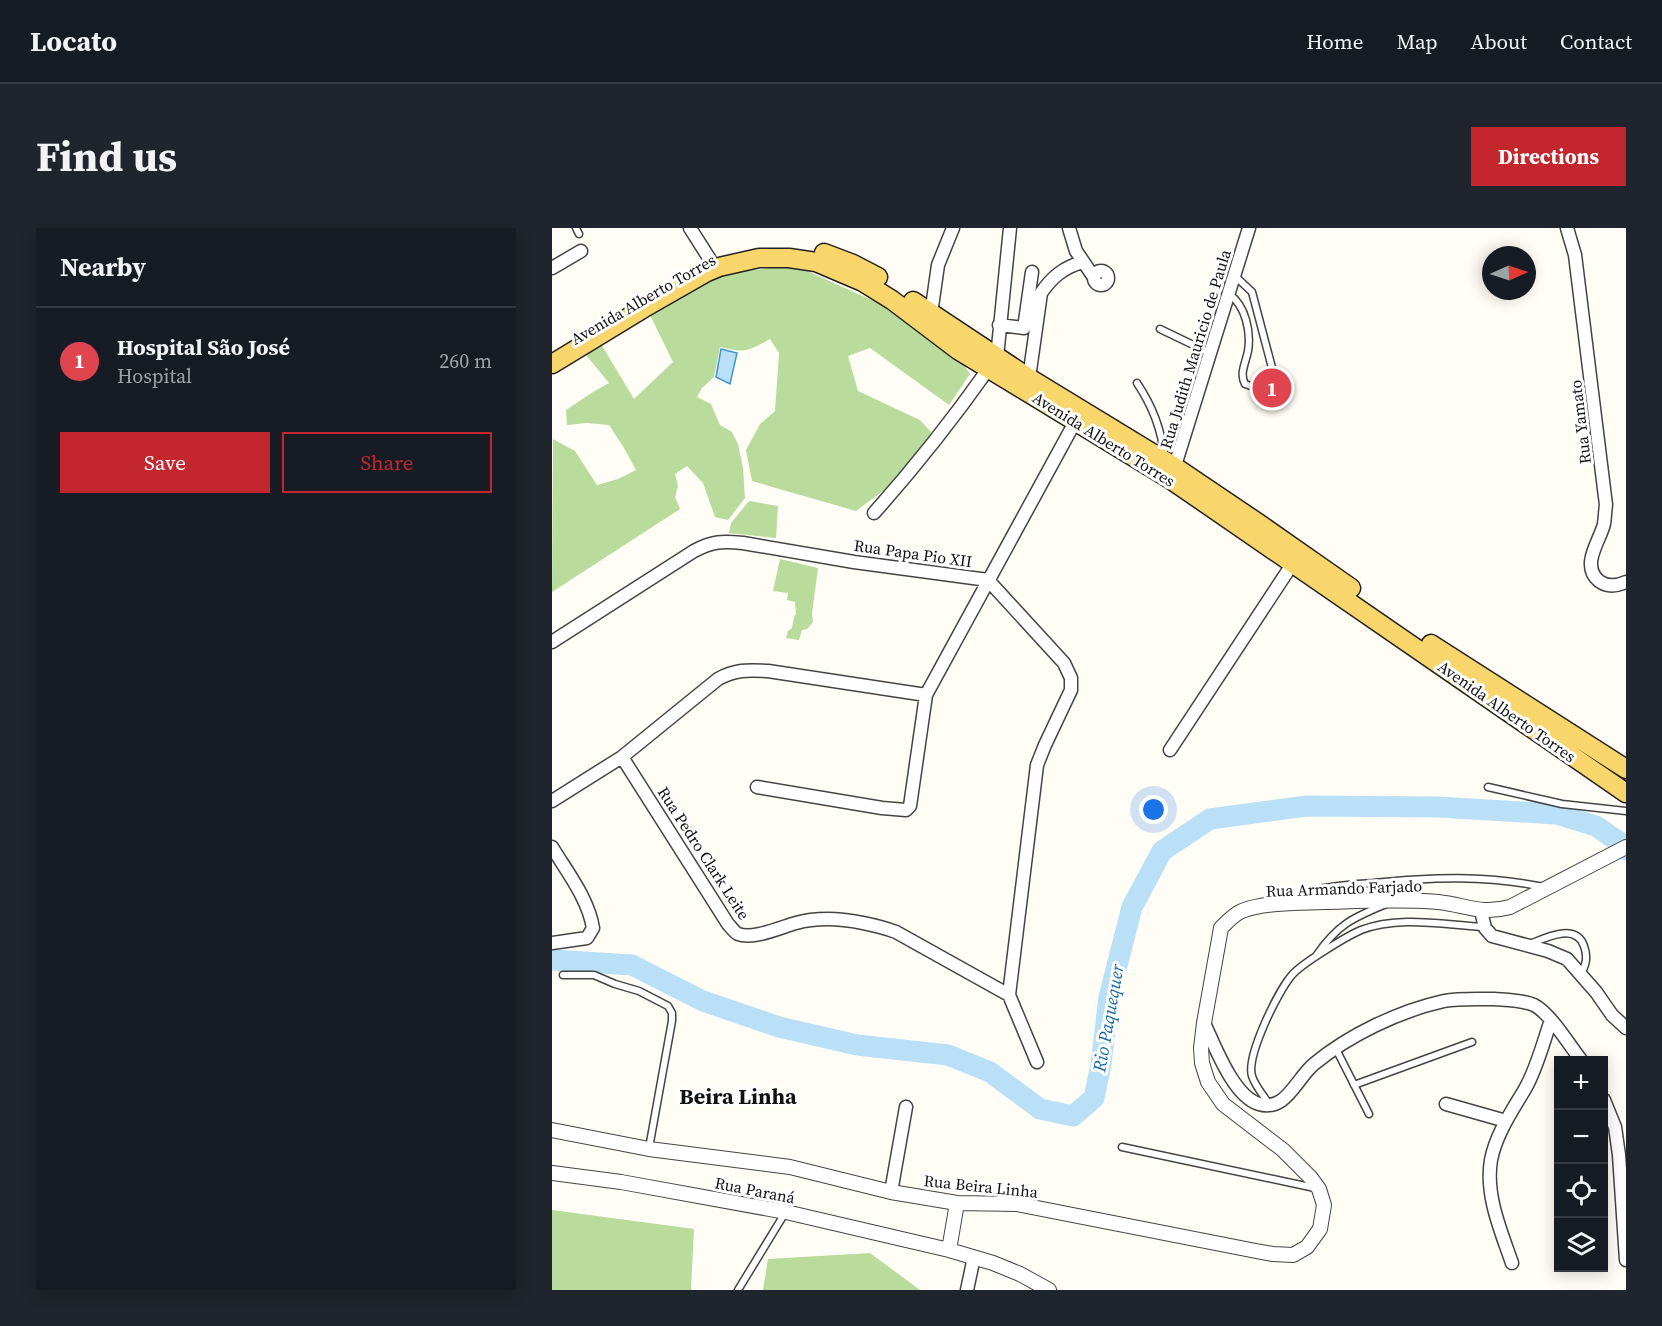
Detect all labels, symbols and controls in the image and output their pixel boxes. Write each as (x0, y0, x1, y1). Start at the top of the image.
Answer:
text: Locato (30, 22, 117, 60)
text: Home (1306, 27, 1364, 56)
text: Map (1397, 27, 1438, 56)
text: About (1471, 27, 1527, 56)
text: Contact (1560, 27, 1632, 56)
text: Find us (36, 127, 177, 185)
button: Directions (1471, 127, 1626, 186)
street label: Rua Judith Mauricio de Paula (1154, 246, 1236, 451)
north arrow (1482, 246, 1536, 300)
street label: Avenida Alberto Torres (567, 248, 720, 349)
text: Nearby (60, 249, 146, 285)
text: Hospital São José (117, 332, 290, 362)
text: 1 (74, 347, 85, 375)
text: 260 m (439, 347, 492, 375)
text: Hospital (117, 362, 192, 390)
pin: 1 (1252, 366, 1292, 410)
street label: Rua Yamato (1564, 379, 1596, 465)
street label: Avenida Alberto Torres (1029, 386, 1179, 492)
button: Save (60, 432, 270, 493)
button: Share (282, 432, 492, 493)
street label: Rua Papa Pio XII (853, 534, 974, 572)
street label: Avenida Alberto Torres (1434, 655, 1580, 767)
street label: Rua Pedro Clark Leite (653, 782, 755, 924)
your location (1139, 795, 1168, 824)
street label: Rua Armando Farjado (1265, 874, 1423, 902)
water label: Rio Paquequer (1086, 961, 1130, 1075)
map controls (1554, 1056, 1608, 1272)
button: + (1554, 1056, 1608, 1110)
district label: Beira Linha (679, 1081, 797, 1111)
button: − (1554, 1110, 1608, 1164)
button: locate (1554, 1164, 1608, 1218)
street label: Rua Beira Linha (923, 1169, 1040, 1203)
street label: Rua Paraná (713, 1171, 798, 1209)
button: layers (1554, 1218, 1608, 1272)

